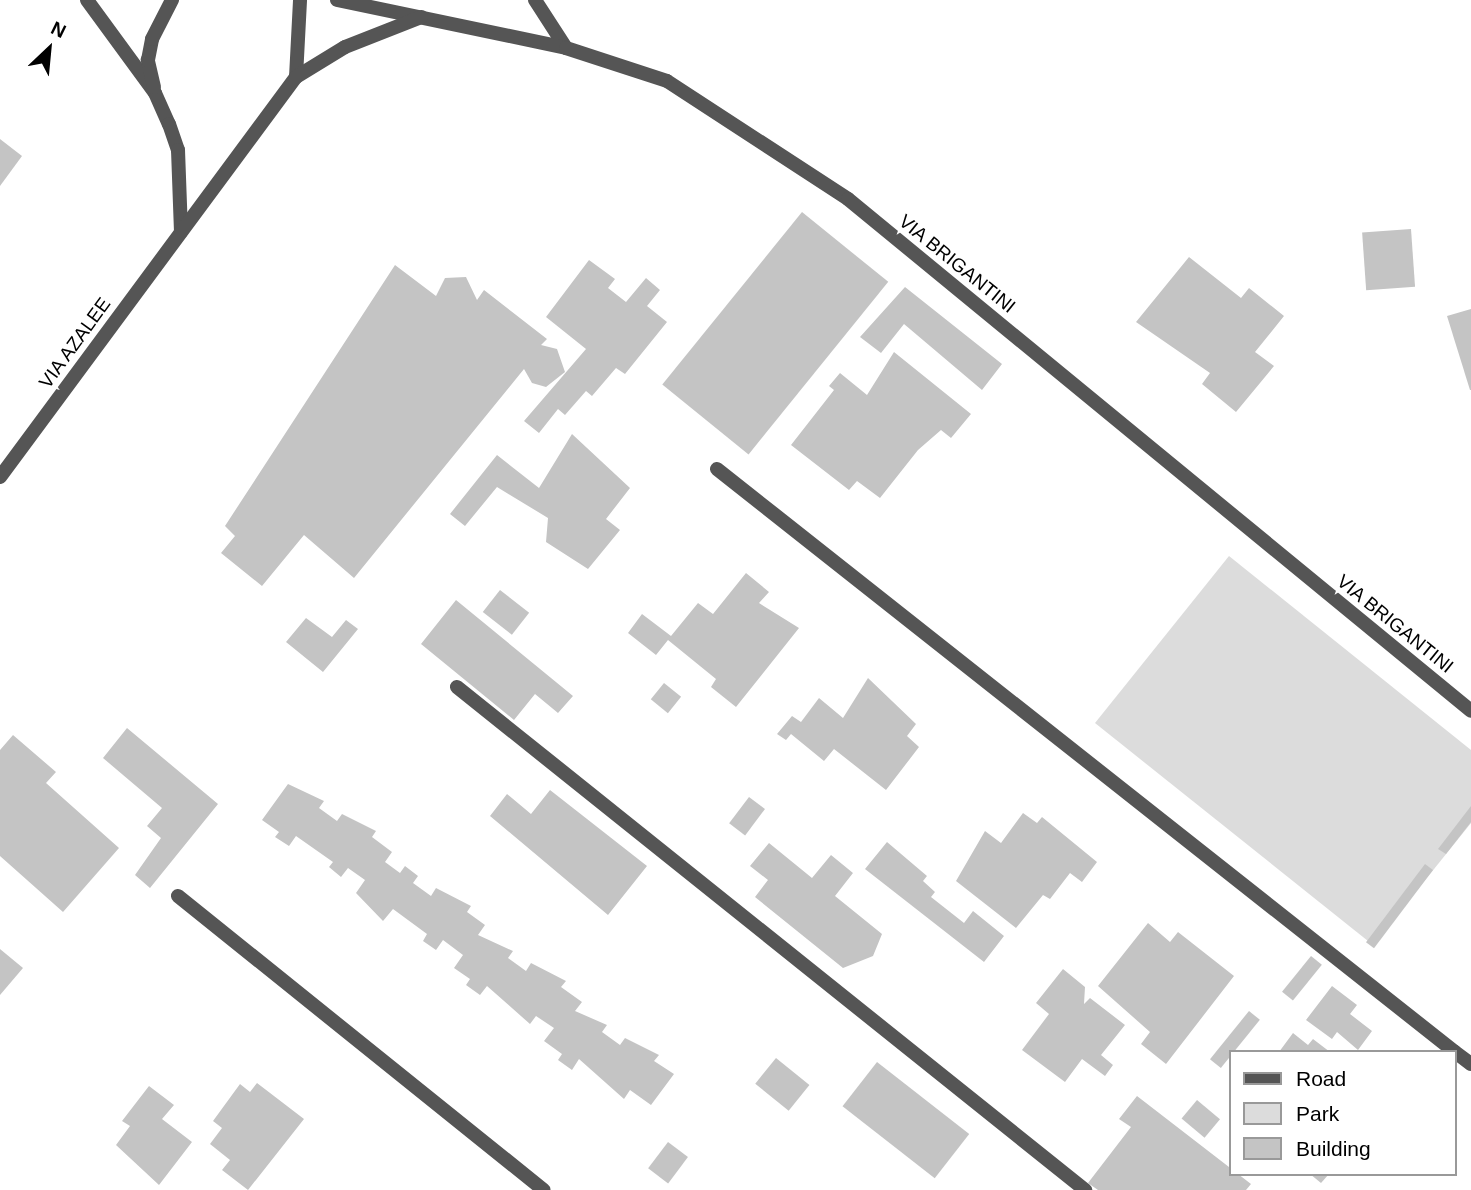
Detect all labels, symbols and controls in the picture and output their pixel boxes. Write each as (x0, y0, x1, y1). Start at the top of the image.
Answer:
north arrow (14, 14, 84, 84)
text: N (48, 17, 69, 42)
street label: VIA BRIGANTINI (894, 210, 1020, 318)
street label: VIA AZALEE (34, 292, 116, 394)
street label: VIA BRIGANTINI (1332, 570, 1458, 678)
legend (1230, 1050, 1457, 1176)
text: Road (1296, 1067, 1346, 1090)
text: Park (1296, 1102, 1339, 1125)
text: Building (1296, 1137, 1371, 1160)

